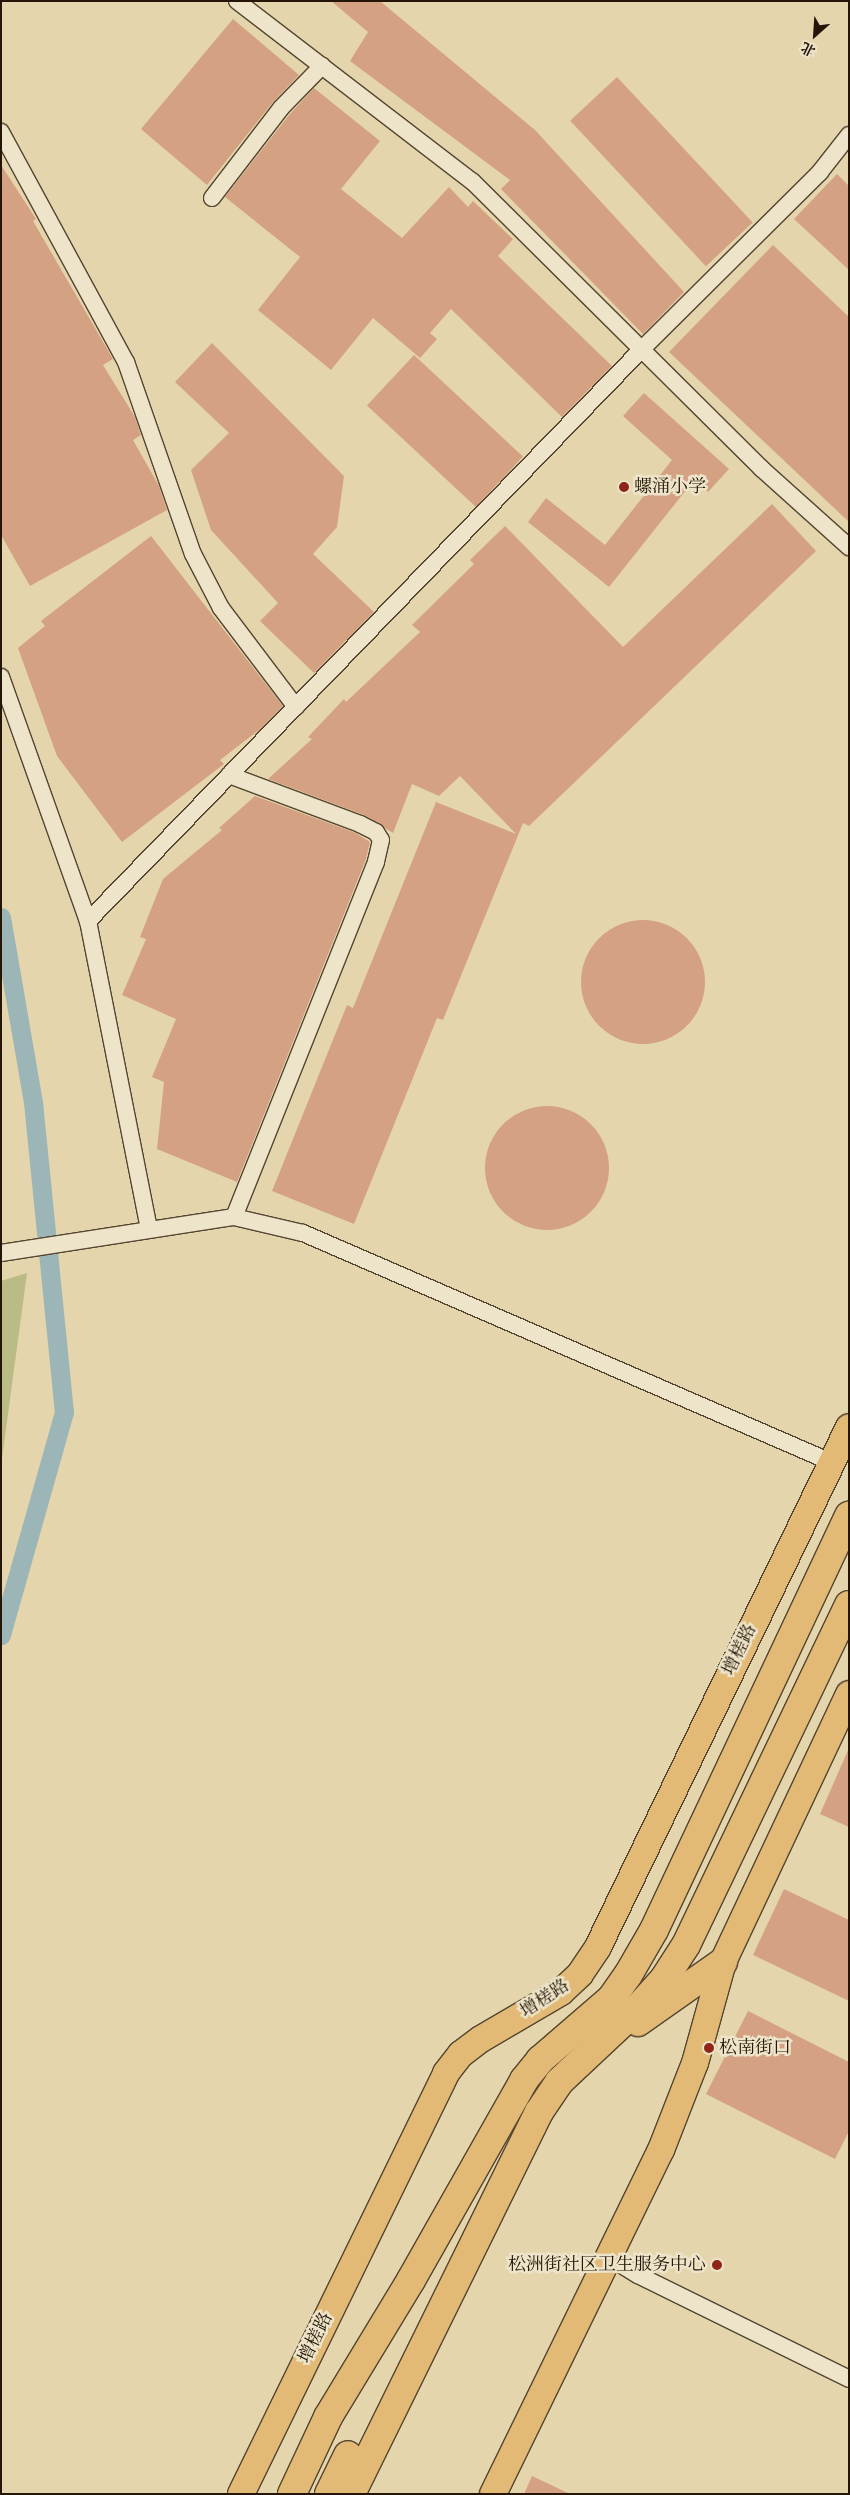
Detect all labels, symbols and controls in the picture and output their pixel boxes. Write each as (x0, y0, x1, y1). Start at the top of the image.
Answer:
north arrow (790, 10, 840, 60)
text: 北 (799, 39, 818, 58)
place label: 螺涌小学 (634, 476, 706, 498)
marker: 螺涌小学 (618, 481, 630, 493)
street label: 增槎路 (718, 1621, 762, 1679)
street label: 增槎路 (516, 1975, 574, 2023)
place label: 松南街口 (719, 2037, 791, 2059)
marker: 松南街口 (703, 2042, 715, 2054)
place label: 松洲街社区卫生服务中心 (508, 2254, 706, 2276)
marker: 松洲街社区卫生服务中心 (710, 2258, 724, 2272)
street label: 增槎路 (294, 2309, 338, 2367)

